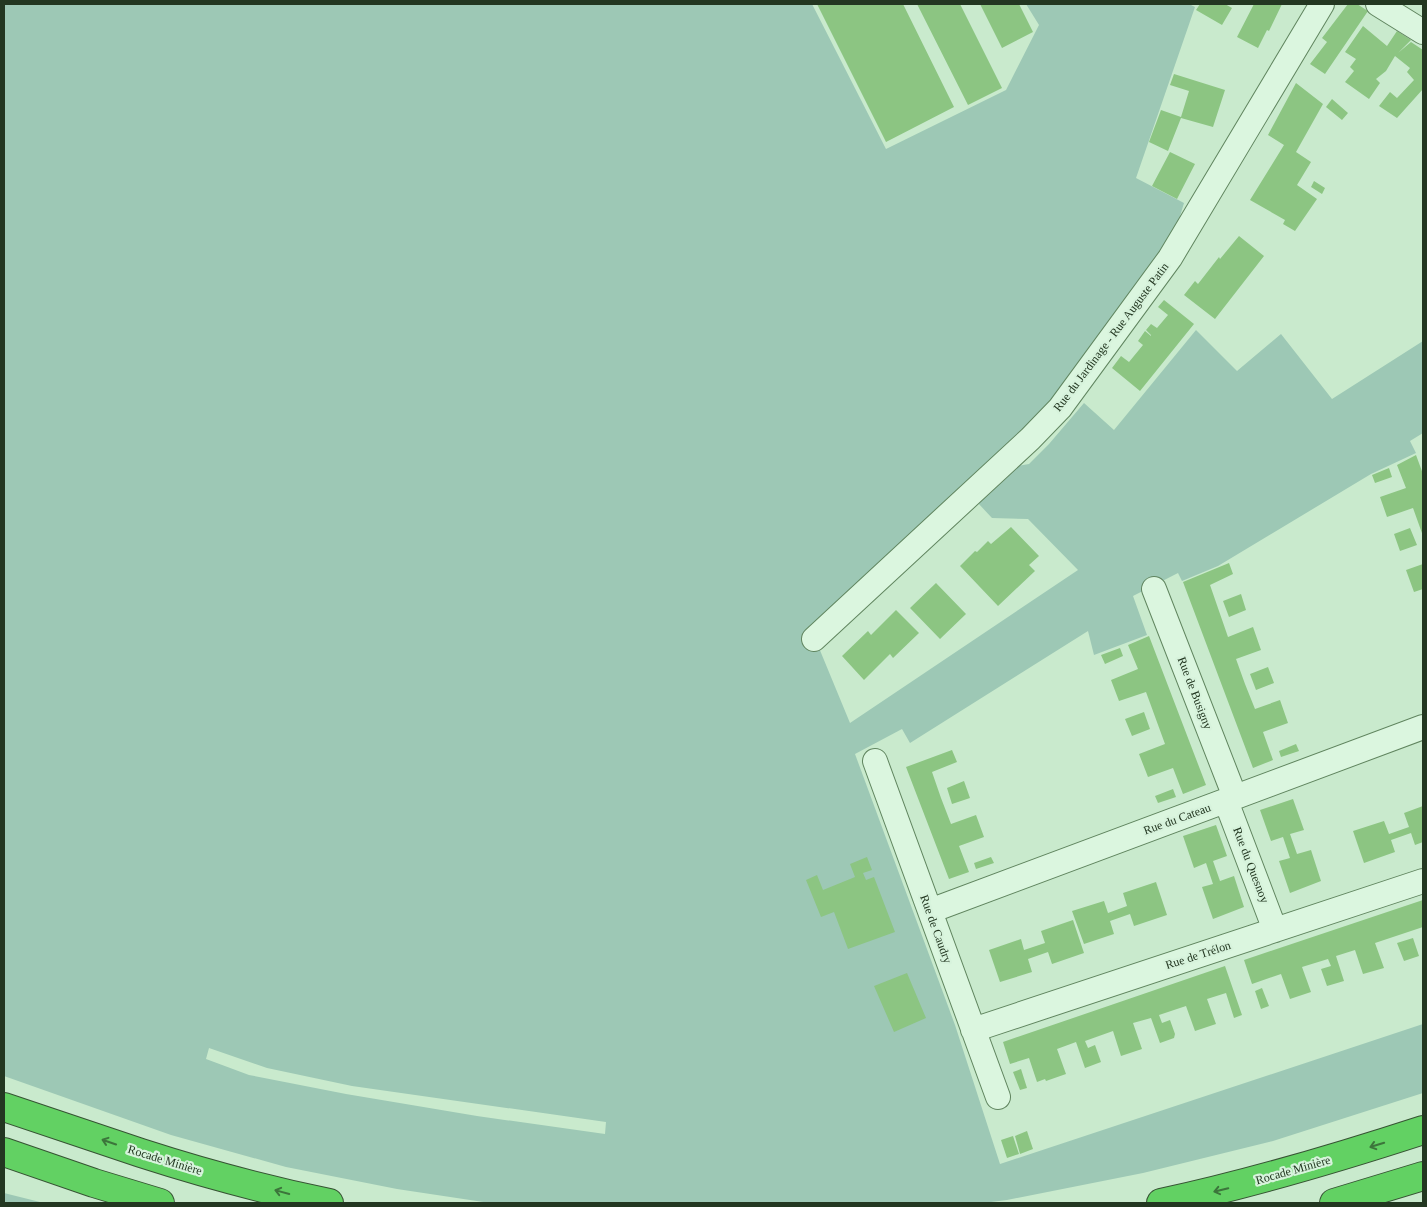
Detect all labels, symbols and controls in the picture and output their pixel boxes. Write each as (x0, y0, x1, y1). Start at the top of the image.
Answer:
street label: Rue du Jardinage - Rue Auguste Patin (1050, 260, 1172, 414)
street label: Rue de Busigny (1175, 655, 1215, 731)
street label: Rue du Cateau (1141, 800, 1213, 838)
street label: Rue du Quesnoy (1230, 825, 1272, 905)
street label: Rue de Caudry (917, 893, 955, 965)
street label: Rue de Trélon (1163, 938, 1233, 972)
one-way arrow (102, 1137, 117, 1146)
one-way arrow (1369, 1141, 1385, 1150)
street label: Rocade Minière (126, 1142, 204, 1178)
street label: Rocade Minière (1254, 1153, 1332, 1187)
one-way arrow (1213, 1186, 1229, 1195)
one-way arrow (274, 1187, 290, 1197)

